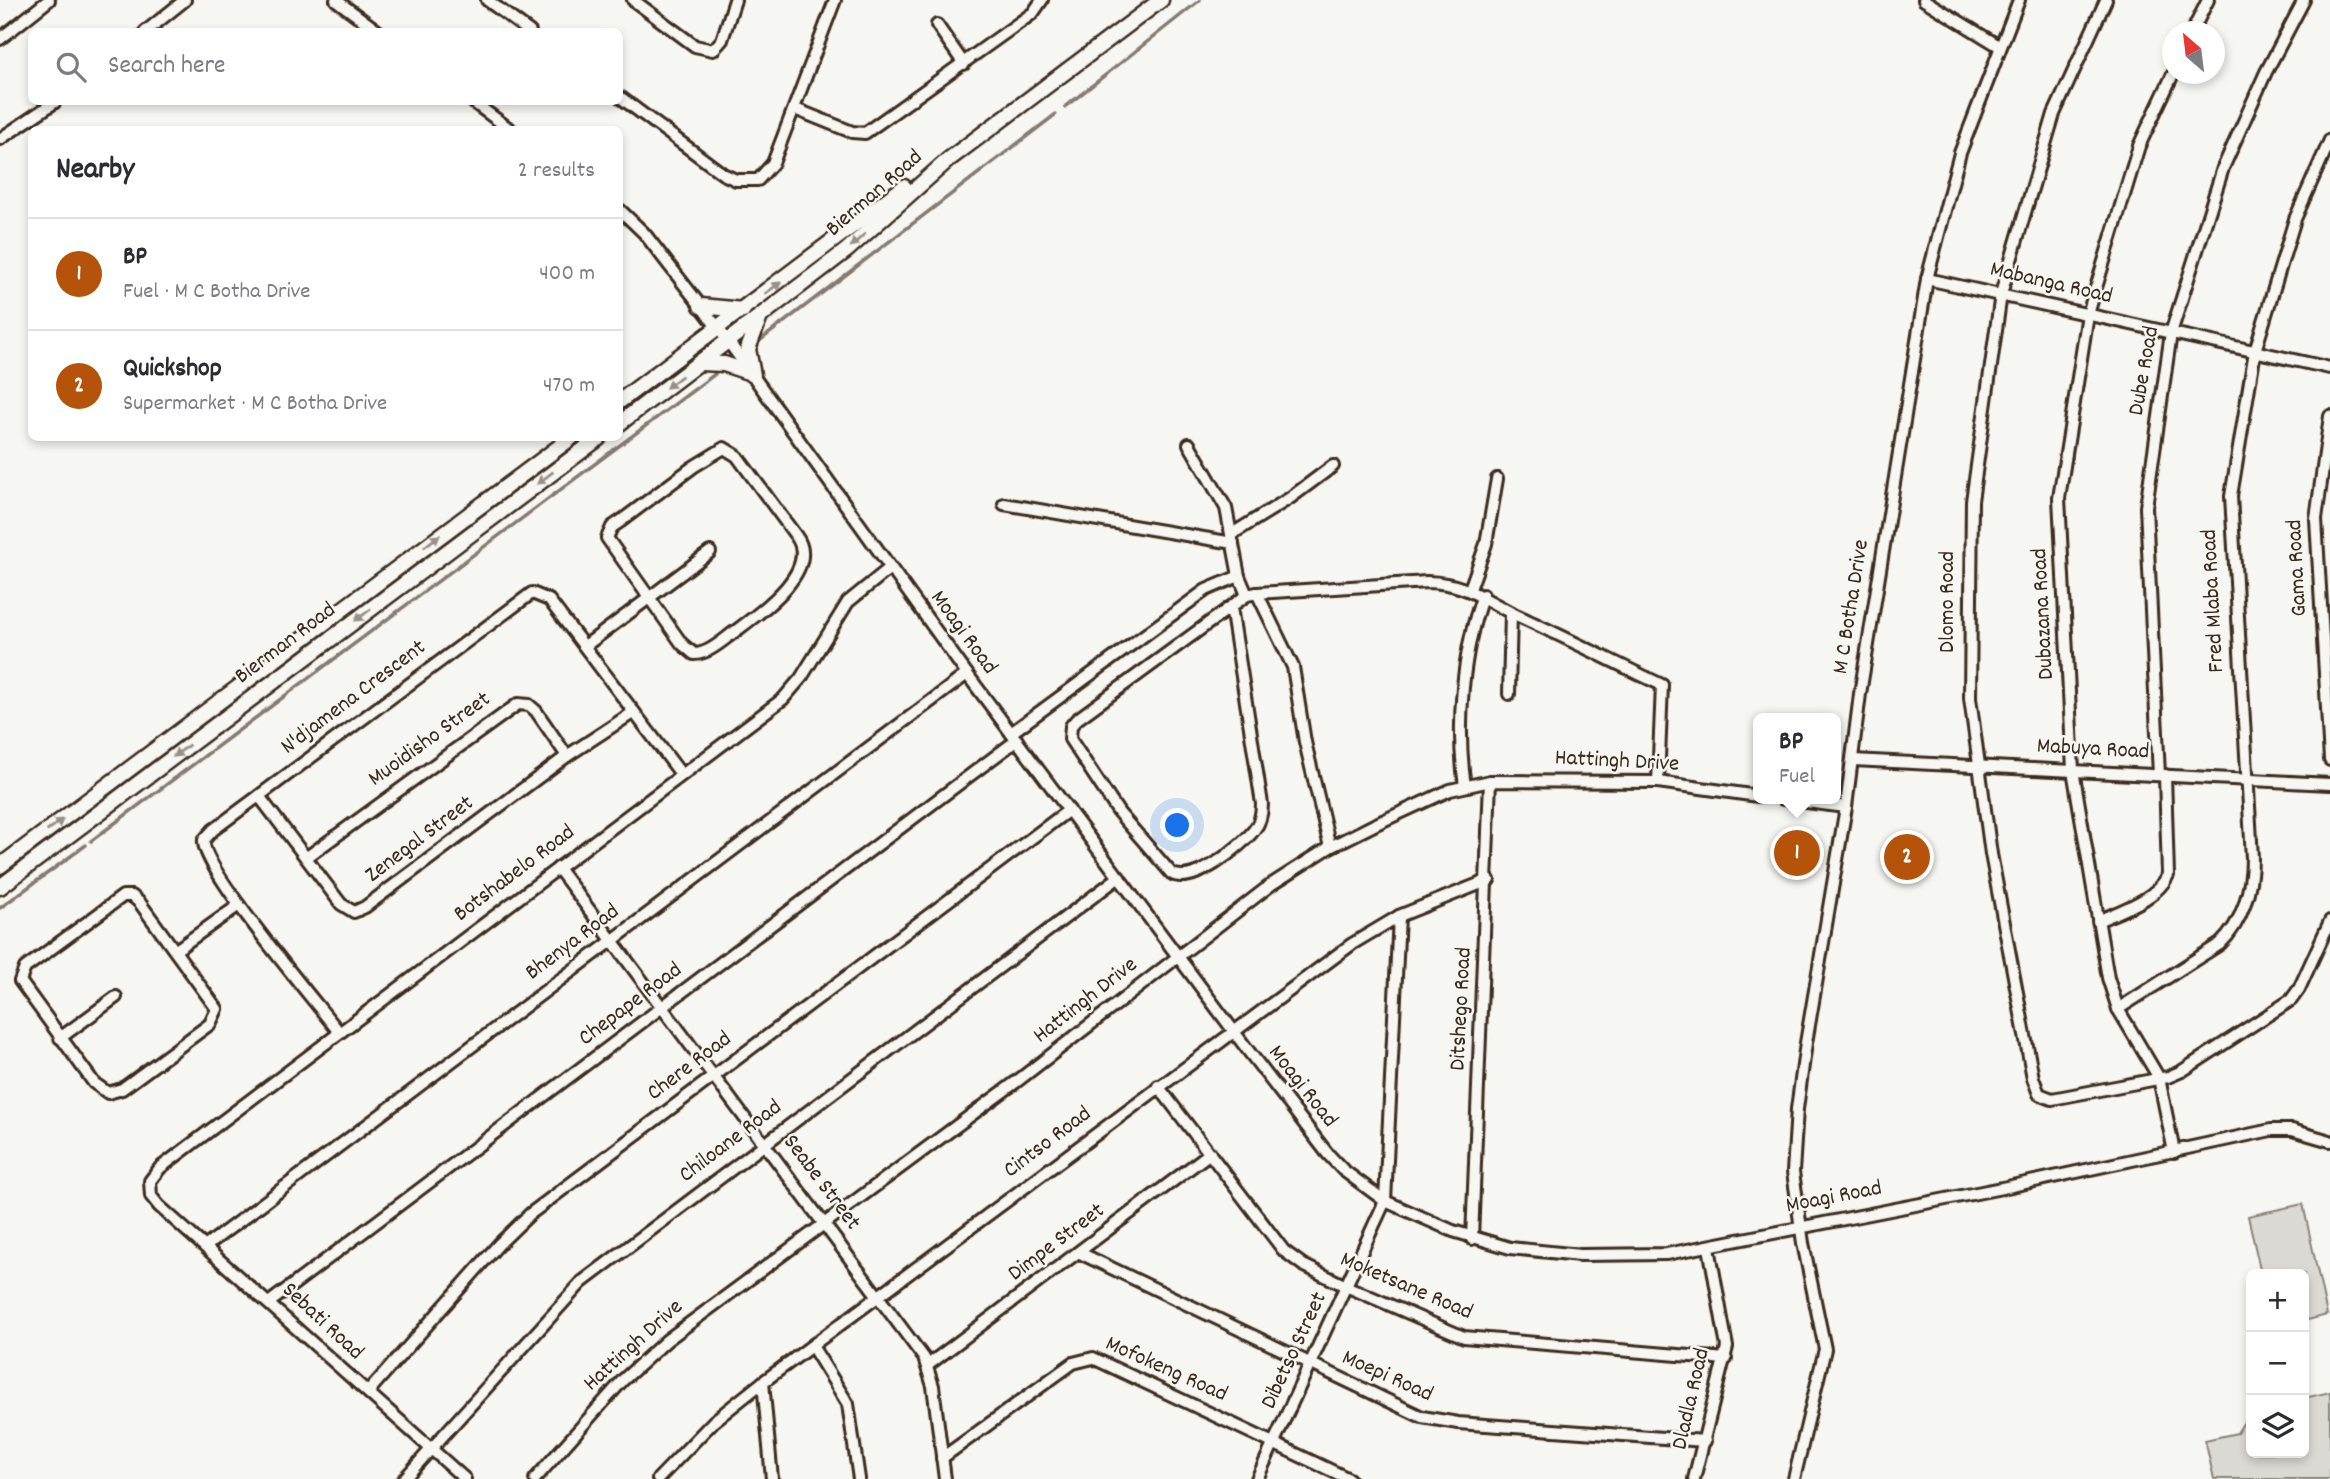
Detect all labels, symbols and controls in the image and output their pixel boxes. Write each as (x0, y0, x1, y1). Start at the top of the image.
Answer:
north arrow (2162, 21, 2225, 84)
search box (28, 28, 623, 105)
icon: search (52, 48, 90, 86)
text: Search here (108, 48, 226, 85)
street label: Bierman Road (819, 142, 931, 246)
text: Nearby (56, 150, 134, 193)
text: 2 results (518, 155, 595, 188)
one-way arrow (849, 232, 867, 248)
text: BP (123, 239, 147, 276)
street label: Mabanga Road (1986, 254, 2116, 314)
text: 1 (76, 258, 82, 291)
text: 400 m (539, 258, 595, 291)
text: Fuel · M C Botha Drive (123, 276, 310, 309)
one-way arrow (764, 281, 782, 295)
street label: Dube Road (2121, 324, 2169, 418)
text: Quickshop (123, 351, 222, 388)
text: 2 (74, 370, 84, 403)
text: 470 m (543, 370, 595, 403)
one-way arrow (665, 374, 683, 388)
text: Supermarket · M C Botha Drive (123, 388, 387, 421)
one-way arrow (536, 471, 554, 485)
street label: Gama Road (2279, 519, 2317, 617)
street label: Fred Mlaba Road (2194, 528, 2234, 674)
one-way arrow (423, 534, 441, 549)
street label: M C Botha Drive (1825, 537, 1879, 677)
street label: Dubazana Road (2024, 547, 2064, 681)
street label: Dlomo Road (1932, 551, 1965, 653)
street label: Moagi Road (921, 584, 1005, 682)
street label: Bierman Road (228, 595, 344, 693)
one-way arrow (354, 607, 372, 621)
street label: N'djamena Crescent (274, 632, 434, 764)
street label: Muoidisho Street (362, 684, 498, 796)
popup (1753, 713, 1841, 804)
text: BP (1779, 724, 1803, 761)
street label: Mabuya Road (2036, 731, 2150, 769)
street label: Hattingh Drive (1554, 742, 1680, 782)
one-way arrow (172, 744, 190, 758)
text: Fuel (1779, 761, 1815, 794)
street label: Zenegal Street (359, 788, 481, 892)
your location (1160, 808, 1194, 842)
street label: Botshabelo Road (447, 817, 583, 931)
one-way arrow (46, 819, 64, 833)
pin: 1 (1774, 827, 1820, 879)
pin: 2 (1884, 831, 1930, 883)
street label: Bhenya Road (519, 897, 627, 989)
street label: Ditshego Road (1442, 946, 1482, 1072)
street label: Hattingh Drive (1027, 950, 1145, 1052)
street label: Chepape Road (572, 955, 690, 1055)
street label: Chere Road (641, 1024, 739, 1110)
street label: Moagi Road (1259, 1039, 1345, 1135)
street label: Chiloane Road (673, 1092, 789, 1192)
street label: Cintso Road (997, 1099, 1099, 1187)
street label: Seabe Street (774, 1128, 868, 1238)
street label: Moagi Road (1783, 1173, 1885, 1223)
street label: Dimpe Street (1002, 1196, 1112, 1290)
street label: Moketsane Road (1335, 1244, 1477, 1330)
map controls (2246, 1269, 2309, 1458)
button: + (2246, 1269, 2309, 1332)
street label: Sebati Road (273, 1275, 371, 1369)
street label: Dibetso Street (1253, 1287, 1337, 1415)
street label: Hattingh Drive (577, 1292, 691, 1400)
street label: Mofokeng Road (1100, 1328, 1232, 1412)
button: − (2246, 1332, 2309, 1395)
street label: Moepi Road (1336, 1342, 1438, 1412)
street label: Dladla Road (1664, 1345, 1720, 1453)
button: layers (2246, 1395, 2309, 1458)

